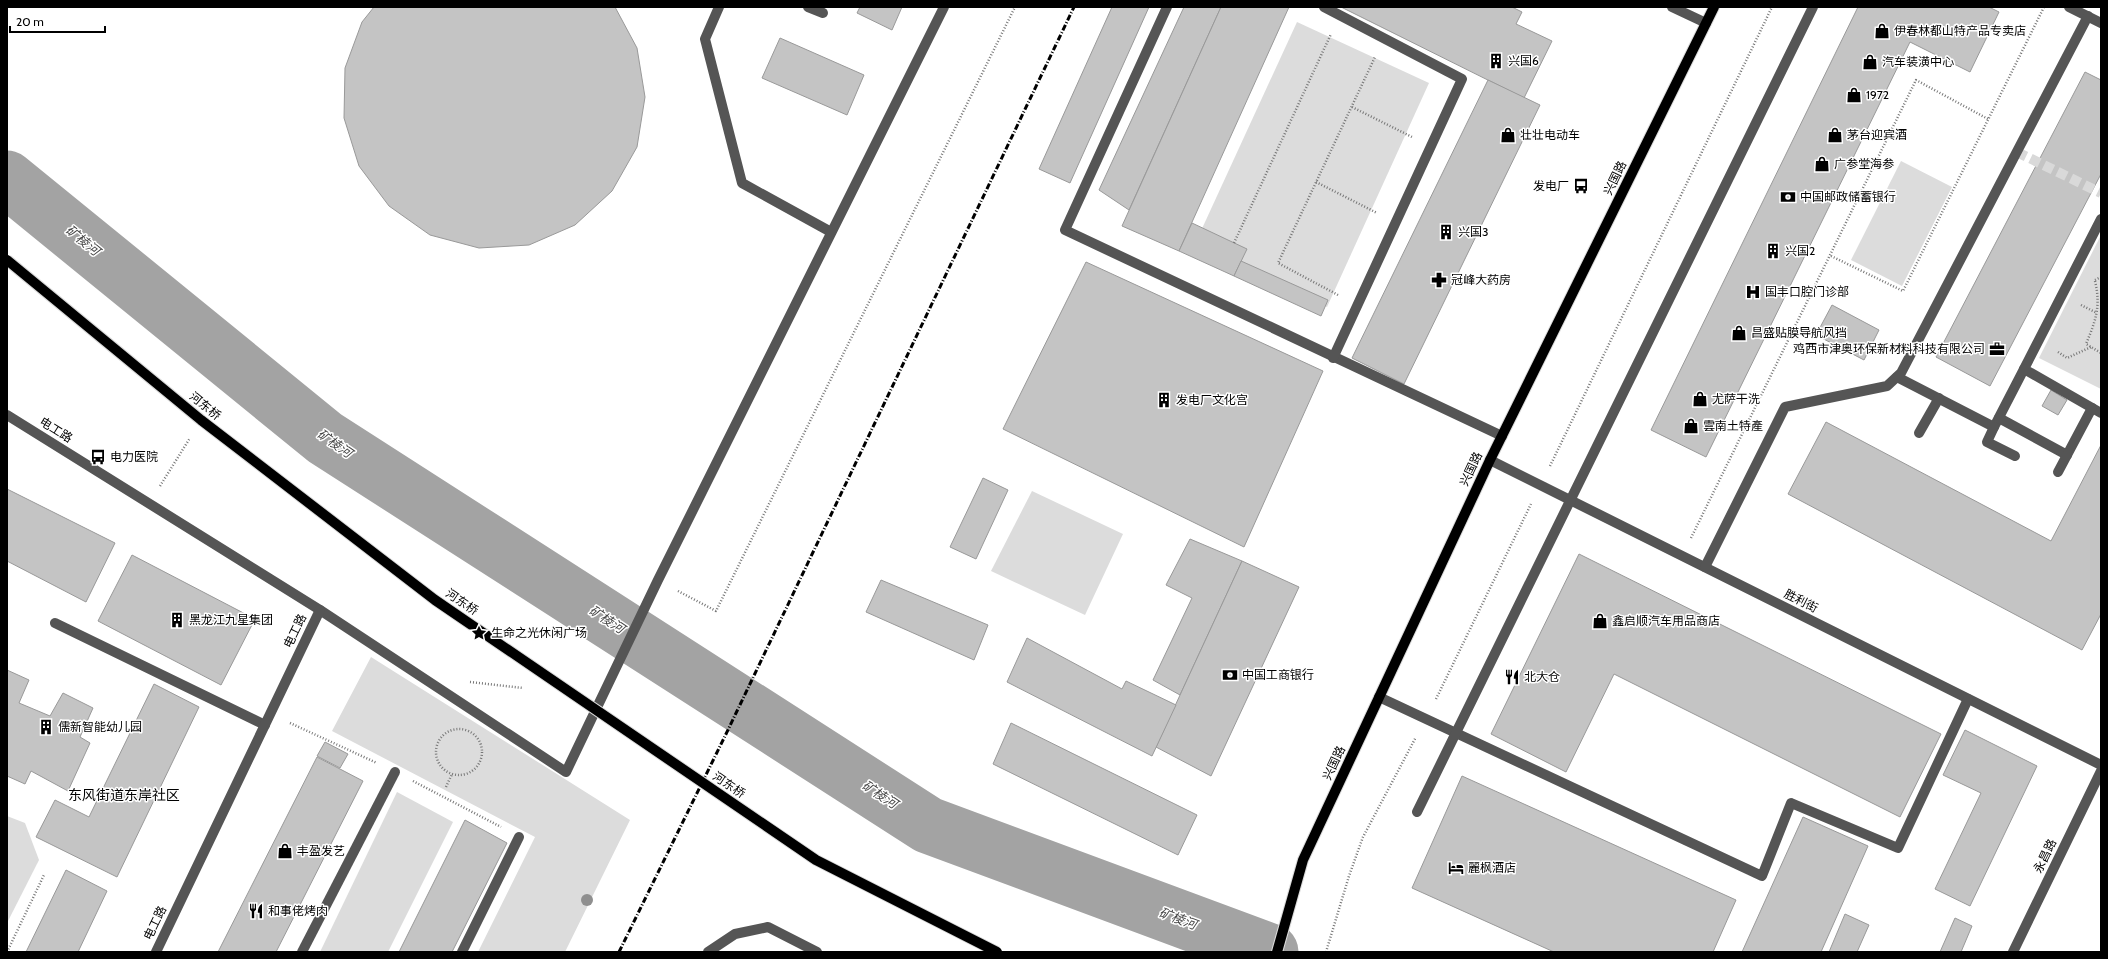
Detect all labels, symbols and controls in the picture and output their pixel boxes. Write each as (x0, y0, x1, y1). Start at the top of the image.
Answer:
scale bar (10, 8, 105, 34)
text: 20 m (16, 14, 44, 29)
shop icon: 伊春林都山特产品专卖店 (1873, 22, 1891, 40)
place label: 伊春林都山特产品专卖店 (1894, 23, 2026, 38)
building icon: 兴国6 (1487, 52, 1505, 70)
place label: 兴国6 (1508, 53, 1539, 68)
shop icon: 汽车装潢中心 (1861, 53, 1879, 71)
place label: 汽车装潢中心 (1882, 54, 1954, 69)
shop icon: 1972 (1845, 86, 1863, 104)
place label: 1972 (1866, 87, 1889, 102)
shop icon: 壮壮电动车 (1499, 126, 1517, 144)
shop icon: 茅台迎宾酒 (1826, 126, 1844, 144)
place label: 壮壮电动车 (1520, 127, 1580, 142)
place label: 茅台迎宾酒 (1847, 127, 1907, 142)
shop icon: 广参堂海参 (1813, 155, 1831, 173)
place label: 广参堂海参 (1834, 156, 1894, 171)
street label: 兴国路 (1600, 158, 1629, 197)
bus stop icon: 发电厂 (1572, 177, 1590, 195)
place label: 发电厂 (1533, 178, 1569, 193)
bank icon: 中国邮政储蓄银行 (1779, 188, 1797, 206)
place label: 中国邮政储蓄银行 (1800, 189, 1896, 204)
water label: 矿棱河 (63, 222, 106, 260)
building icon: 兴国3 (1437, 223, 1455, 241)
place label: 兴国3 (1458, 224, 1489, 239)
building icon: 兴国2 (1764, 242, 1782, 260)
place label: 兴国2 (1785, 243, 1815, 258)
pharmacy icon: 冠峰大药房 (1430, 271, 1448, 289)
place label: 冠峰大药房 (1451, 272, 1511, 287)
hospital icon: 国丰口腔门诊部 (1744, 283, 1762, 301)
place label: 国丰口腔门诊部 (1765, 284, 1849, 299)
shop icon: 昌盛贴膜导航风挡 (1730, 324, 1748, 342)
place label: 昌盛贴膜导航风挡 (1751, 325, 1847, 340)
office icon: 鸡西市津奥环保新材料科技有限公司 (1988, 340, 2006, 358)
place label: 鸡西市津奥环保新材料科技有限公司 (1793, 341, 1985, 356)
street label: 河东桥 (187, 388, 224, 423)
shop icon: 尤萨干洗 (1691, 390, 1709, 408)
building icon: 发电厂文化宫 (1155, 391, 1173, 409)
place label: 尤萨干洗 (1712, 391, 1760, 406)
place label: 发电厂文化宫 (1176, 392, 1248, 407)
street label: 电工路 (37, 414, 76, 445)
shop icon: 雲南土特產 (1682, 417, 1700, 435)
place label: 雲南土特產 (1703, 418, 1763, 433)
water label: 矿棱河 (314, 425, 358, 462)
bus stop icon: 电力医院 (89, 448, 107, 466)
place label: 电力医院 (110, 449, 158, 464)
street label: 兴国路 (1456, 449, 1485, 488)
street label: 河东桥 (443, 585, 481, 618)
street label: 胜利街 (1782, 586, 1821, 615)
water label: 矿棱河 (586, 602, 630, 638)
building icon: 黑龙江九星集团 (168, 611, 186, 629)
street label: 电工路 (280, 611, 309, 650)
place label: 黑龙江九星集团 (189, 612, 273, 627)
shop icon: 鑫启顺汽车用品商店 (1591, 612, 1609, 630)
place label: 鑫启顺汽车用品商店 (1612, 613, 1720, 628)
place icon: 生命之光休闲广场 (470, 624, 488, 642)
place label: 生命之光休闲广场 (491, 625, 587, 640)
bank icon: 中国工商银行 (1221, 666, 1239, 684)
place label: 中国工商银行 (1242, 667, 1314, 682)
restaurant icon: 北大仓 (1503, 668, 1521, 686)
place label: 北大仓 (1524, 669, 1560, 684)
building icon: 儒新智能幼儿园 (37, 718, 55, 736)
place label: 儒新智能幼儿园 (58, 719, 142, 734)
street label: 兴国路 (1319, 743, 1348, 782)
street label: 河东桥 (710, 768, 748, 801)
water label: 矿棱河 (859, 777, 903, 813)
district label: 东风街道东岸社区 (68, 786, 180, 804)
street label: 永昌路 (2030, 836, 2059, 875)
shop icon: 丰盈发艺 (276, 842, 294, 860)
place label: 丰盈发艺 (297, 843, 345, 858)
hotel icon: 麗枫酒店 (1447, 859, 1465, 877)
place label: 麗枫酒店 (1468, 860, 1516, 875)
restaurant icon: 和事佬烤肉 (247, 902, 265, 920)
street label: 电工路 (140, 903, 169, 942)
place label: 和事佬烤肉 (268, 903, 328, 918)
water label: 矿棱河 (1157, 904, 1202, 933)

